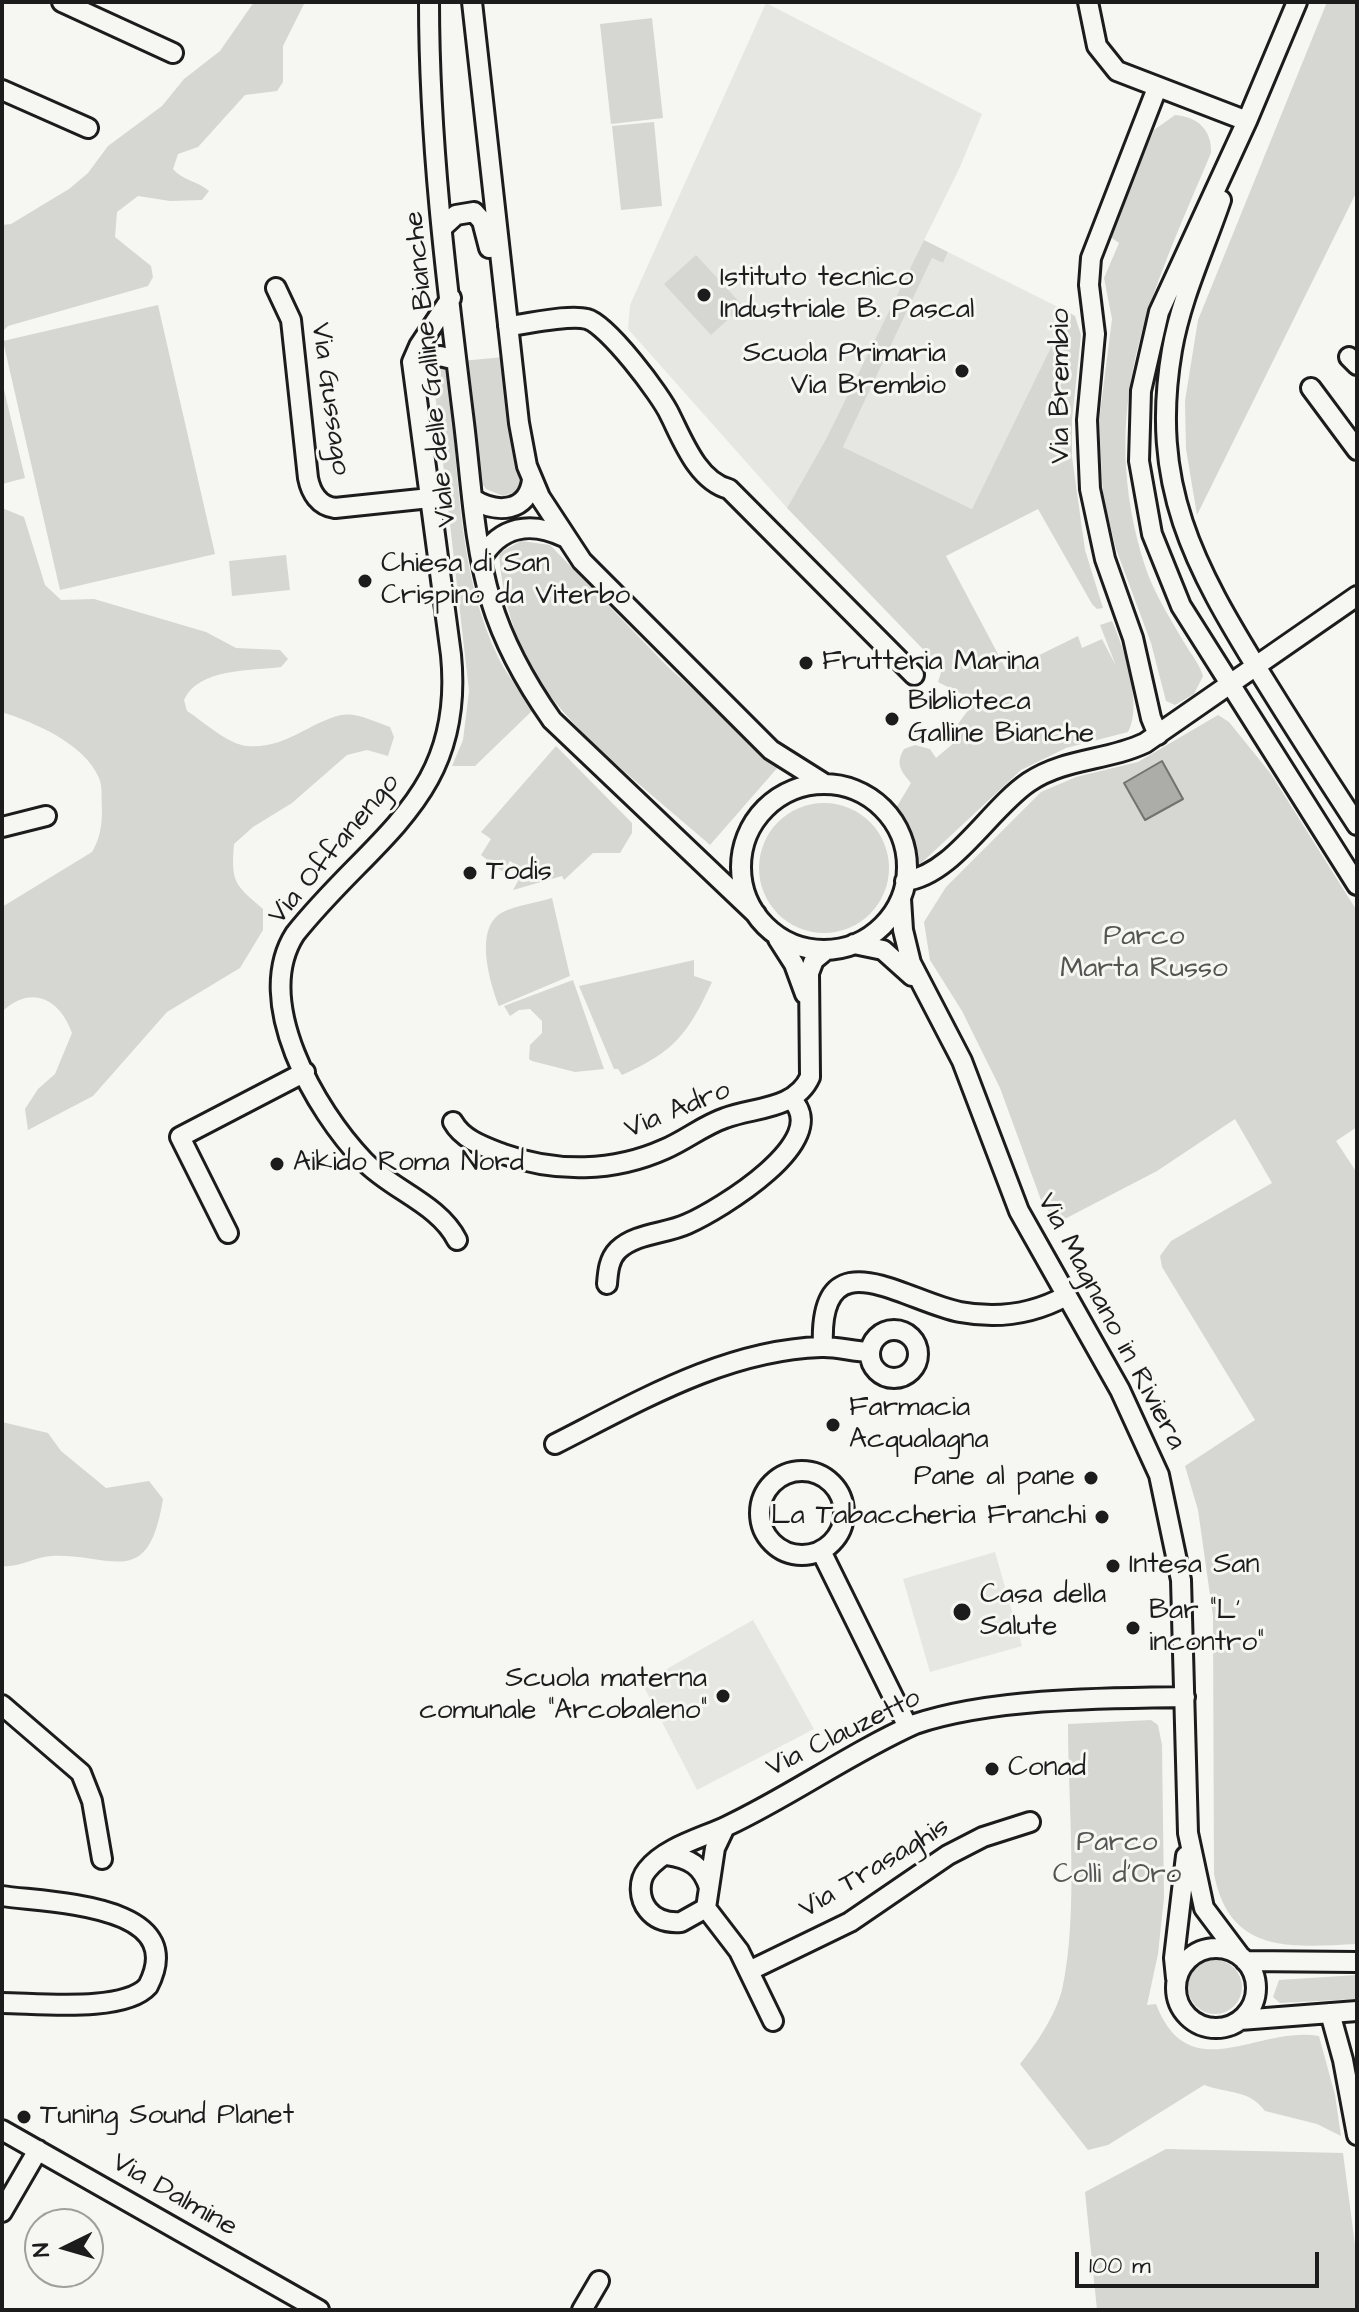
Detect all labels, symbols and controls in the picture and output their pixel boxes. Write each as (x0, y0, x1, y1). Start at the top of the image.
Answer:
street label: Viale delle Galline Bianche (399, 209, 465, 529)
place label: Istituto tecnico Industriale B. Pascal (720, 262, 974, 328)
marker: Istituto tecnico Industriale B. Pascal (695, 286, 713, 304)
street label: Via Brembio (1045, 308, 1079, 464)
street label: Via Gussago (302, 321, 356, 477)
place label: Scuola Primaria Via Brembio (743, 338, 946, 404)
marker: Scuola Primaria Via Brembio (953, 362, 971, 380)
place label: Chiesa di San Crispino da Viterbo (381, 548, 630, 614)
marker: Chiesa di San Crispino da Viterbo (356, 572, 374, 590)
place label: Frutteria Marina (822, 646, 1039, 680)
marker: Frutteria Marina (797, 654, 815, 672)
place label: Biblioteca Galline Bianche (908, 686, 1094, 752)
marker: Biblioteca Galline Bianche (883, 710, 901, 728)
street label: Via Offanengo (262, 768, 408, 932)
place label: Todis (486, 856, 552, 890)
marker: Todis (461, 864, 479, 882)
park label: Parco Marta Russo (1060, 921, 1228, 987)
street label: Via Adro (620, 1075, 736, 1147)
place label: Aikido Roma Nord (293, 1147, 524, 1181)
marker: Aikido Roma Nord (268, 1155, 286, 1173)
street label: Via Magnano in Riviera (1028, 1188, 1192, 1456)
place label: Farmacia Acqualagna (849, 1392, 989, 1458)
marker: Farmacia Acqualagna (824, 1416, 842, 1434)
place label: Pane al pane (914, 1461, 1075, 1495)
marker: Pane al pane (1082, 1469, 1100, 1487)
place label: La Tabaccheria Franchi (771, 1500, 1086, 1534)
marker: La Tabaccheria Franchi (1093, 1508, 1111, 1526)
place label: Intesa San (1129, 1549, 1259, 1583)
marker: Intesa San (1104, 1557, 1122, 1575)
place label: Casa della Salute (980, 1579, 1106, 1645)
place label: Bar "L' incontro" (1149, 1595, 1264, 1661)
marker: Casa della Salute (951, 1601, 973, 1623)
marker: Bar "L' incontro" (1124, 1619, 1142, 1637)
place label: Scuola materna comunale "Arcobaleno" (419, 1663, 707, 1729)
street label: Via Clauzetto (761, 1682, 927, 1786)
marker: Scuola materna comunale "Arcobaleno" (714, 1687, 732, 1705)
place label: Conad (1008, 1752, 1086, 1786)
marker: Conad (983, 1760, 1001, 1778)
street label: Via Trasaghis (794, 1811, 956, 1927)
park label: Parco Colli d'Oro (1053, 1827, 1181, 1893)
place label: Tuning Sound Planet (40, 2100, 294, 2134)
marker: Tuning Sound Planet (15, 2108, 33, 2126)
street label: Via Dalmine (105, 2147, 243, 2245)
north arrow (24, 2208, 104, 2288)
scale bar (1079, 2236, 1323, 2286)
text: N (26, 2242, 58, 2258)
text: 100 m (1089, 2249, 1151, 2283)

